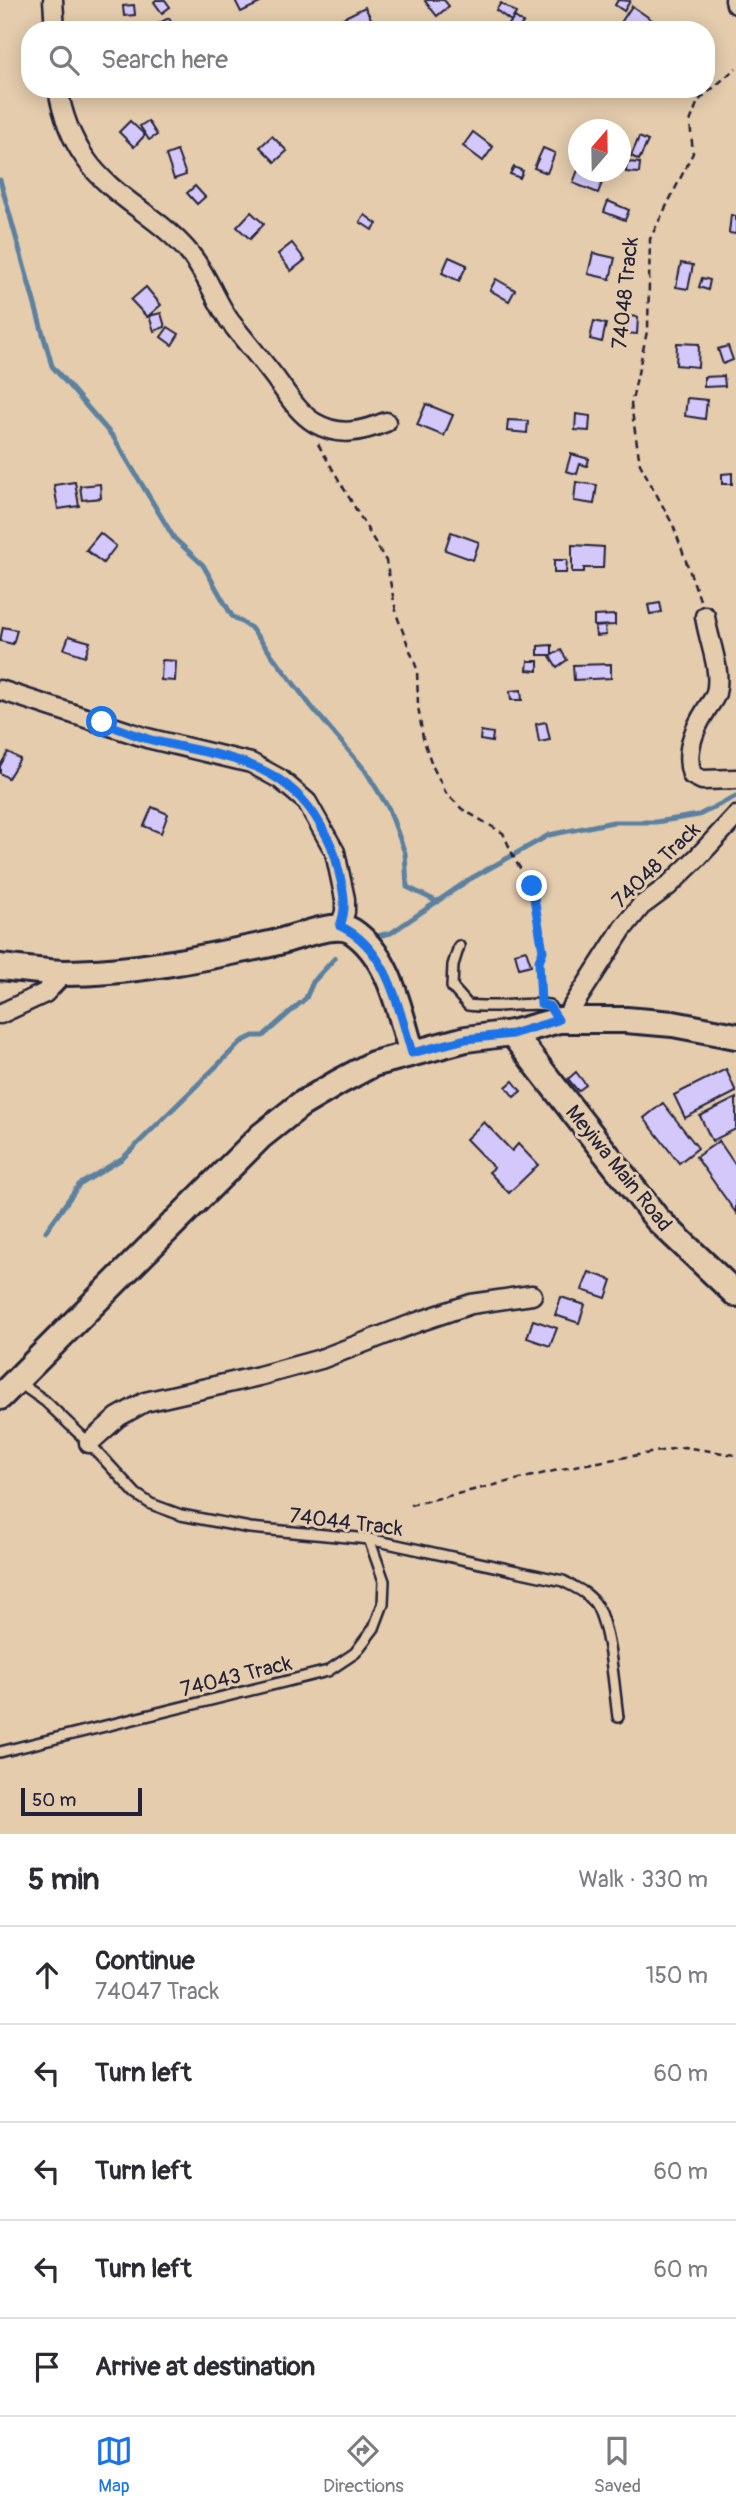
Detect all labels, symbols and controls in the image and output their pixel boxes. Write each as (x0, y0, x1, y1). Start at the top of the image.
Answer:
search box (21, 21, 715, 98)
icon: search (45, 41, 83, 79)
text: Search here (101, 44, 228, 76)
north arrow (568, 119, 631, 182)
street label: 74048 Track (606, 235, 645, 350)
route start (86, 706, 117, 737)
street label: 74048 Track (606, 816, 706, 914)
route end (516, 870, 547, 901)
street label: Meyiwa Main Road (559, 1100, 678, 1237)
street label: 74044 Track (288, 1502, 405, 1543)
street label: 74043 Track (178, 1650, 295, 1703)
scale bar (21, 1785, 142, 1817)
text: 50 m (32, 1788, 76, 1812)
text: 5 min (28, 1861, 99, 1898)
text: Walk · 330 m (578, 1865, 708, 1894)
text: Continue (95, 1945, 195, 1977)
icon: ahead (28, 1956, 66, 1994)
text: 150 m (645, 1961, 708, 1990)
text: 74047 Track (95, 1977, 219, 2006)
icon: left (28, 2054, 66, 2092)
text: Turn left (95, 2057, 191, 2089)
text: 60 m (653, 2059, 708, 2088)
icon: left (28, 2152, 66, 2190)
text: Turn left (95, 2155, 191, 2187)
text: 60 m (653, 2157, 708, 2186)
icon: left (28, 2250, 66, 2288)
text: Turn left (95, 2253, 191, 2285)
text: 60 m (653, 2255, 708, 2284)
icon: arrive (28, 2348, 66, 2386)
text: Arrive at destination (95, 2351, 315, 2383)
tab: Map (95, 2432, 133, 2498)
tab: Directions (323, 2432, 404, 2498)
tab: Saved (594, 2432, 641, 2498)

